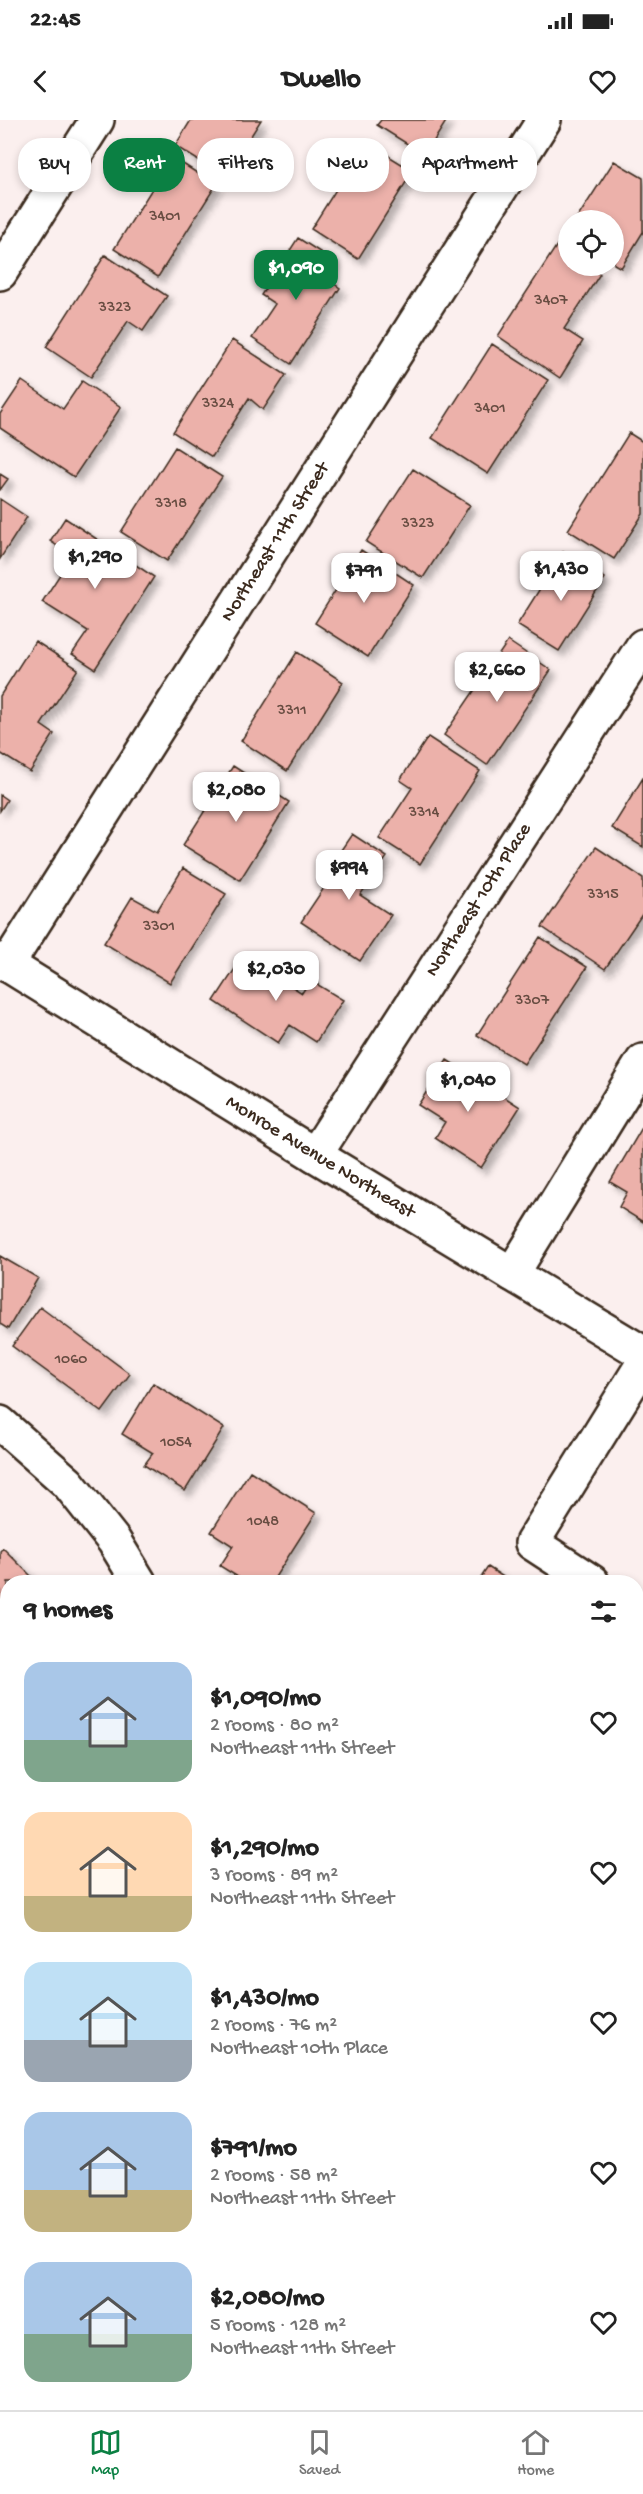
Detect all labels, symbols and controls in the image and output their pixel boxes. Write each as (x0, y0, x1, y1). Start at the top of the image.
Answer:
text: 22:45 (30, 8, 80, 34)
icon: back (24, 65, 57, 98)
text: Dwello (282, 65, 361, 97)
icon: heart (586, 65, 619, 98)
chip: Buy (18, 138, 91, 192)
chip: Rent (103, 138, 185, 192)
chip: Filters (197, 138, 294, 192)
chip: New (306, 138, 389, 192)
chip: Apartment (401, 138, 537, 192)
house number: 3401 (148, 208, 181, 227)
map controls (558, 210, 624, 276)
button: locate (558, 210, 624, 276)
pin: $1,090 (247, 250, 345, 301)
text: $1,090 (268, 258, 324, 281)
house number: 3407 (533, 292, 568, 311)
house number: 3323 (98, 299, 131, 318)
house number: 3324 (201, 395, 234, 414)
house number: 3401 (473, 400, 506, 419)
street label: Northeast 11th Street (217, 457, 336, 626)
house number: 3318 (154, 495, 187, 514)
house number: 3323 (401, 515, 434, 534)
pin: $1,290 (46, 539, 144, 590)
text: $1,290 (68, 547, 122, 570)
pin: $1,430 (512, 551, 610, 602)
pin: $791 (328, 553, 400, 604)
text: $1,430 (534, 559, 588, 582)
text: $791 (345, 561, 383, 584)
pin: $2,660 (448, 652, 546, 703)
text: $2,660 (469, 660, 525, 683)
house number: 3311 (276, 702, 307, 721)
pin: $2,080 (187, 772, 285, 823)
text: $2,080 (207, 780, 265, 803)
house number: 3314 (408, 804, 440, 823)
street label: Northeast 10th Place (421, 819, 537, 981)
pin: $994 (313, 850, 385, 901)
text: $994 (330, 858, 368, 881)
house number: 3315 (586, 886, 619, 905)
house number: 3301 (142, 918, 175, 937)
pin: $2,030 (227, 951, 325, 1002)
text: $2,030 (247, 959, 305, 982)
house number: 3307 (514, 992, 550, 1011)
pin: $1,040 (419, 1062, 517, 1113)
text: $1,040 (440, 1070, 496, 1093)
street label: Monroe Avenue Northeast (221, 1091, 420, 1225)
house number: 1060 (54, 1351, 87, 1370)
house number: 1054 (159, 1434, 192, 1453)
house number: 1048 (246, 1513, 279, 1532)
icon: filters (587, 1595, 620, 1628)
text: 9 homes (24, 1596, 112, 1627)
text: $1,090/mo (210, 1684, 321, 1715)
icon: home (72, 1686, 144, 1758)
icon: heart (587, 1706, 620, 1739)
text: 2 rooms · 80 m² (210, 1715, 339, 1738)
text: Northeast 11th Street (210, 1738, 394, 1761)
text: $1,290/mo (210, 1834, 319, 1865)
icon: home (72, 1836, 144, 1908)
icon: heart (587, 1856, 620, 1889)
text: 3 rooms · 89 m² (210, 1865, 338, 1888)
text: Northeast 11th Street (210, 1888, 394, 1911)
text: $1,430/mo (210, 1984, 319, 2015)
icon: home (72, 1986, 144, 2058)
icon: heart (587, 2006, 620, 2039)
text: 2 rooms · 76 m² (210, 2015, 337, 2038)
text: Northeast 10th Place (210, 2038, 388, 2061)
text: $791/mo (210, 2134, 297, 2165)
icon: home (72, 2136, 144, 2208)
icon: heart (587, 2156, 620, 2189)
text: 2 rooms · 58 m² (210, 2165, 338, 2188)
text: Northeast 11th Street (210, 2188, 394, 2211)
text: $2,080/mo (210, 2284, 325, 2315)
icon: home (72, 2286, 144, 2358)
icon: heart (587, 2306, 620, 2339)
text: 5 rooms · 128 m² (210, 2315, 346, 2338)
text: Northeast 11th Street (210, 2338, 394, 2361)
tab: Map (89, 2426, 122, 2481)
tab: Saved (299, 2426, 340, 2481)
tab: Home (517, 2426, 554, 2481)

